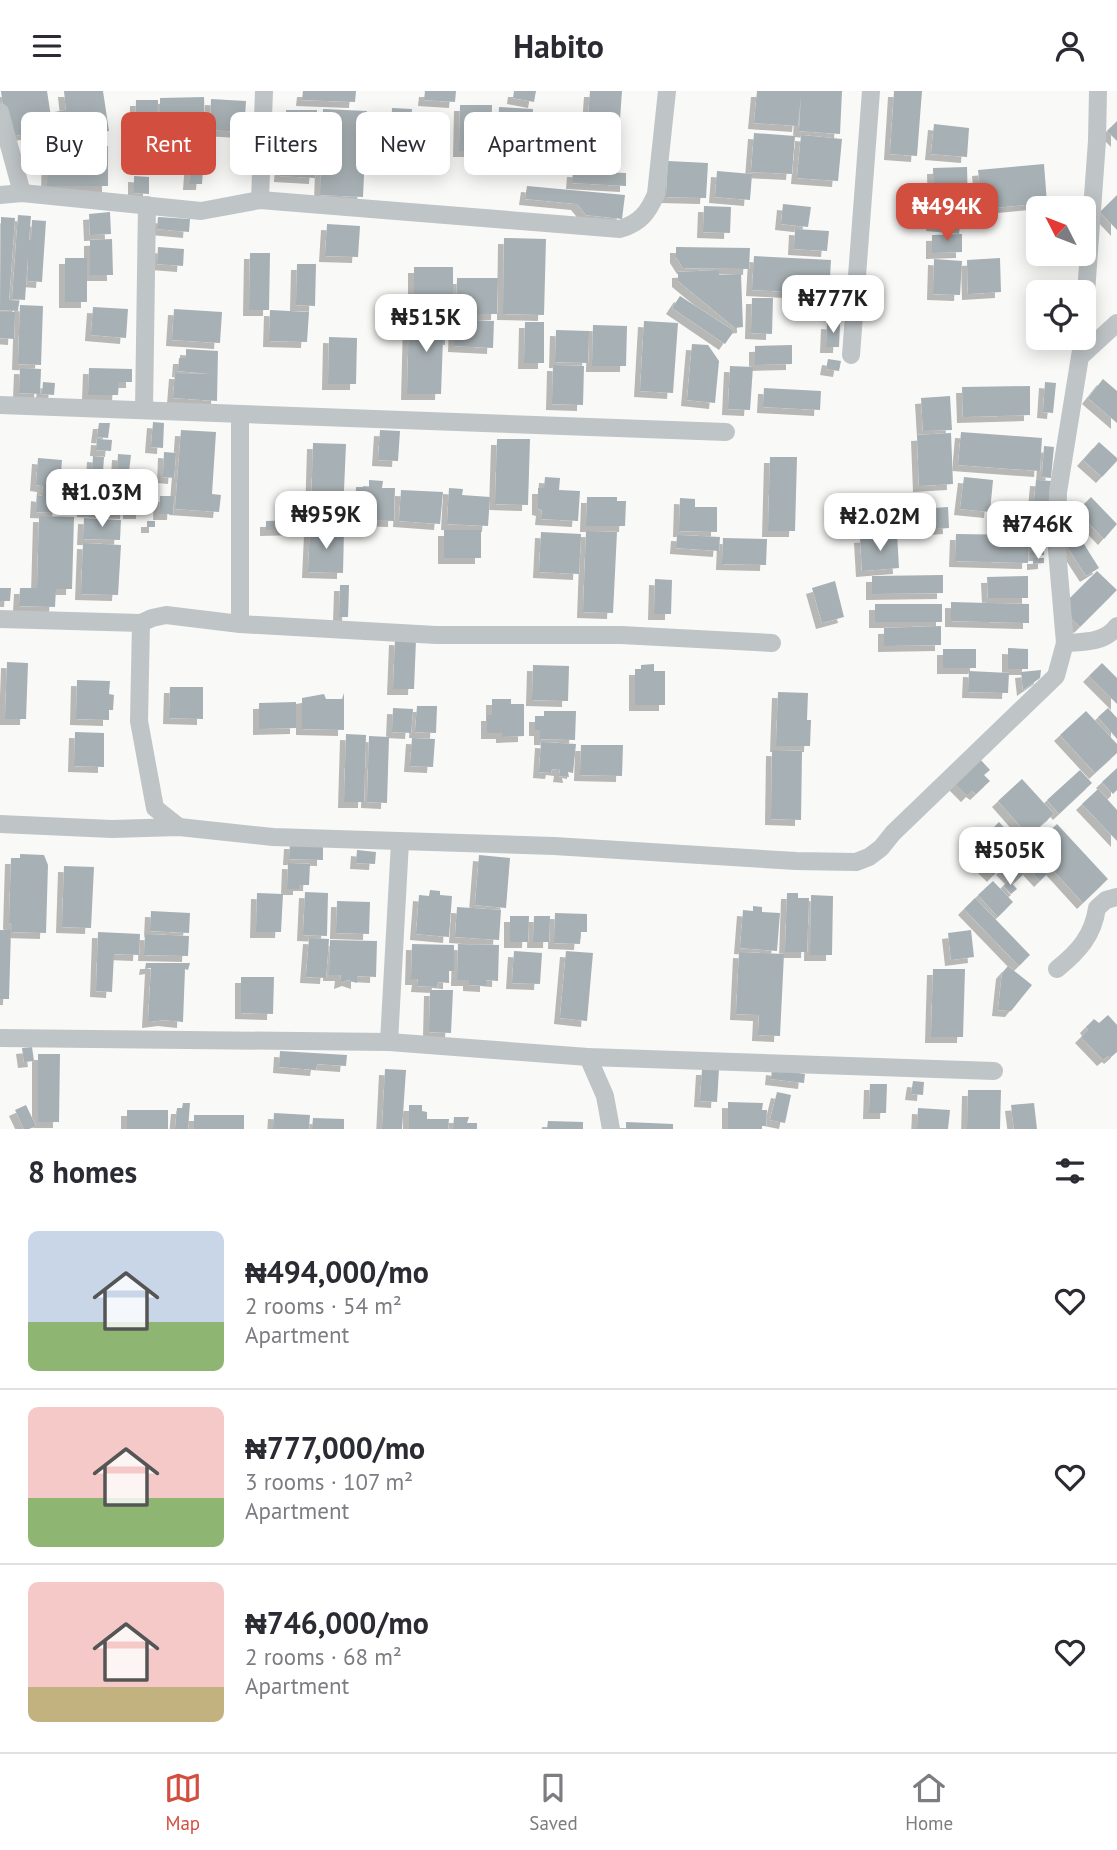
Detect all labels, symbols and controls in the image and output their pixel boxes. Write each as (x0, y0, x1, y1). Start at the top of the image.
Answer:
text: Habito (513, 25, 604, 67)
icon: menu (28, 27, 66, 65)
icon: person (1051, 27, 1089, 65)
chip: Buy (21, 112, 107, 175)
chip: Rent (121, 112, 216, 175)
chip: Filters (230, 112, 342, 175)
chip: New (356, 112, 450, 175)
chip: Apartment (464, 112, 621, 175)
pin: ₦494K (898, 183, 996, 243)
text: ₦494K (912, 191, 982, 220)
north arrow (1026, 196, 1096, 266)
map controls (1026, 196, 1096, 350)
pin: ₦777K (784, 275, 882, 335)
button: locate (1026, 280, 1096, 350)
text: ₦777K (798, 283, 868, 312)
pin: ₦515K (377, 295, 475, 354)
text: ₦515K (391, 302, 461, 331)
pin: ₦1.03M (45, 469, 159, 529)
text: ₦1.03M (62, 477, 142, 506)
pin: ₦959K (277, 491, 375, 551)
pin: ₦2.02M (823, 493, 937, 553)
text: ₦959K (291, 499, 361, 528)
text: ₦2.02M (840, 501, 920, 530)
pin: ₦746K (989, 501, 1087, 561)
text: ₦746K (1003, 509, 1073, 538)
pin: ₦505K (961, 827, 1059, 887)
text: ₦505K (975, 835, 1045, 864)
text: 8 homes (28, 1152, 137, 1191)
icon: filters (1051, 1152, 1089, 1190)
text: ₦494,000/mo (245, 1252, 429, 1291)
icon: home (84, 1259, 168, 1343)
icon: heart (1051, 1282, 1089, 1320)
text: 2 rooms · 54 m² (245, 1291, 402, 1320)
text: Apartment (245, 1320, 349, 1349)
text: ₦777,000/mo (245, 1428, 425, 1467)
icon: home (84, 1435, 168, 1519)
icon: heart (1051, 1458, 1089, 1496)
text: 3 rooms · 107 m² (245, 1467, 413, 1496)
text: Apartment (245, 1496, 349, 1525)
text: ₦746,000/mo (245, 1603, 429, 1642)
icon: home (84, 1610, 168, 1694)
icon: heart (1051, 1633, 1089, 1671)
text: 2 rooms · 68 m² (245, 1642, 402, 1671)
text: Apartment (245, 1671, 349, 1700)
tab: Map (164, 1769, 202, 1835)
tab: Saved (529, 1769, 578, 1835)
tab: Home (905, 1769, 953, 1835)

